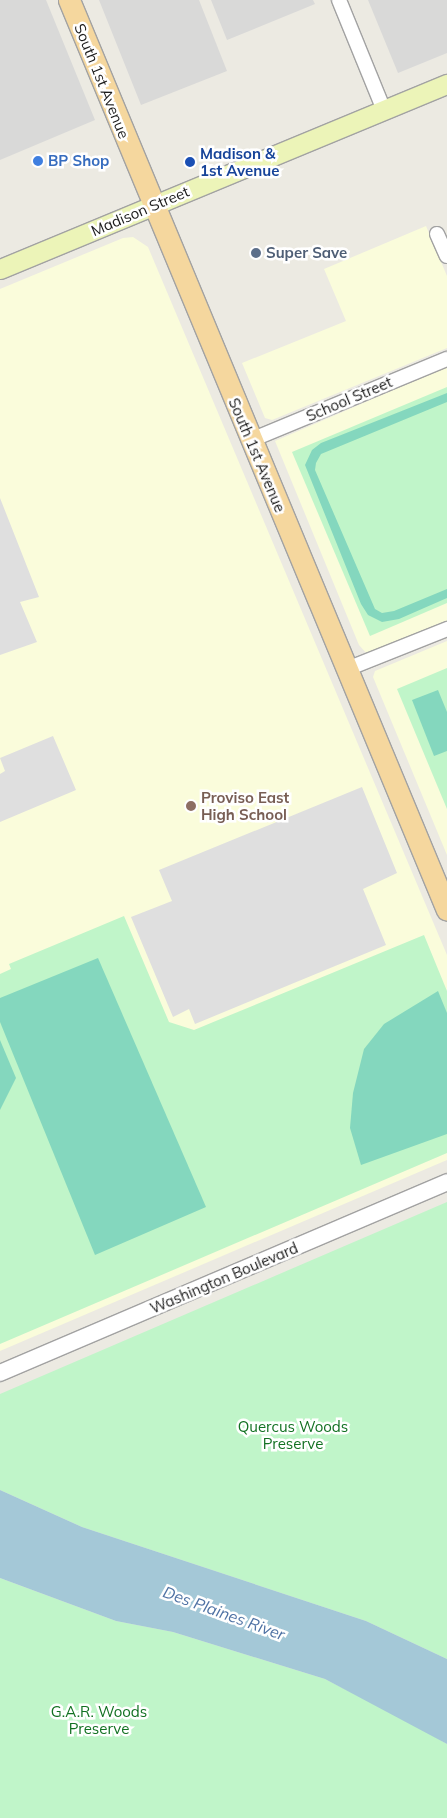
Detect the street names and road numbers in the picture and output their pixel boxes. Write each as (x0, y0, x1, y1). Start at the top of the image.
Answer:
street label: South 1st Avenue (71, 21, 133, 141)
street label: Madison Street (88, 182, 192, 240)
street label: School Street (303, 373, 395, 425)
street label: South 1st Avenue (225, 395, 289, 515)
street label: Washington Boulevard (147, 1239, 301, 1317)

